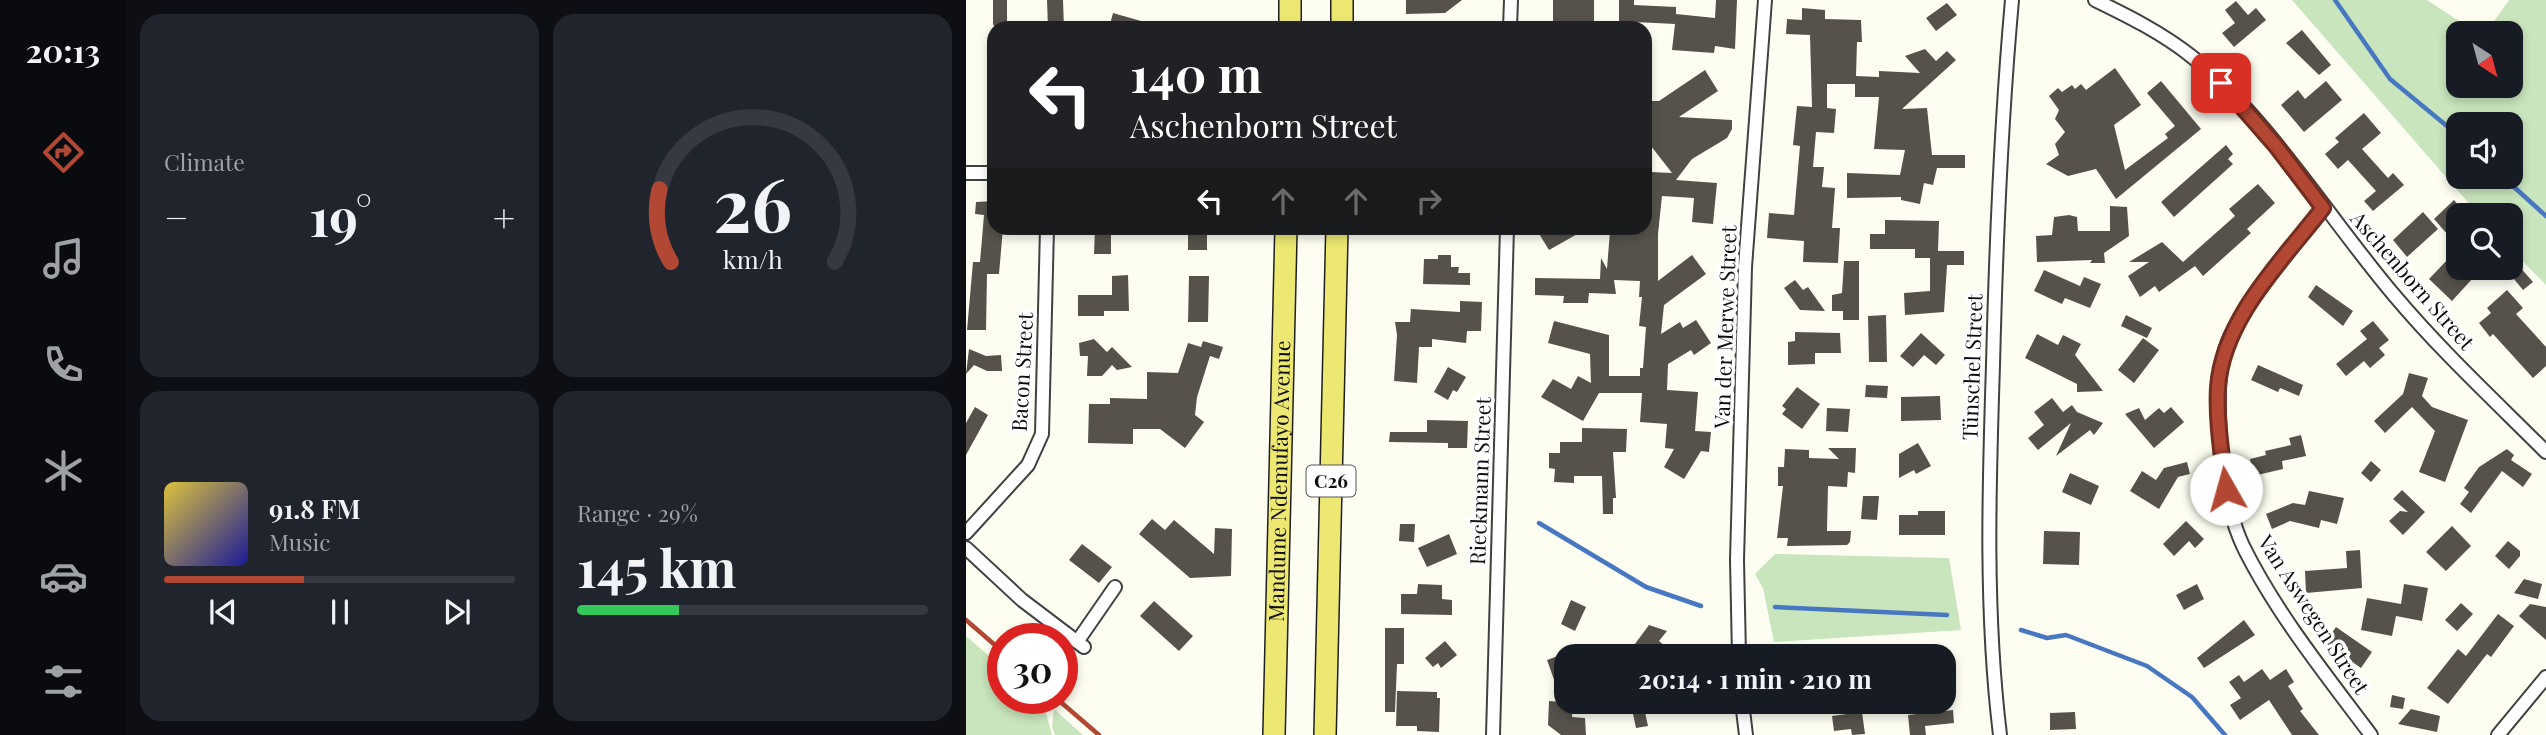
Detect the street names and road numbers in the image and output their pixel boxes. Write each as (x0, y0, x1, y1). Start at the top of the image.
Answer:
street label: Aschenborn Street (2345, 204, 2482, 355)
street label: Van der Merwe Street (1706, 224, 1742, 430)
street label: Tünschel Street (1954, 293, 1988, 441)
street label: Bacon Street (1004, 311, 1038, 432)
street label: Mandume Ndemufayo Avenue (1261, 340, 1295, 622)
street label: Rieckmann Street (1462, 396, 1496, 565)
road number: C26 (1306, 466, 1356, 496)
street label: Van Aswegen Street (2252, 528, 2377, 699)

